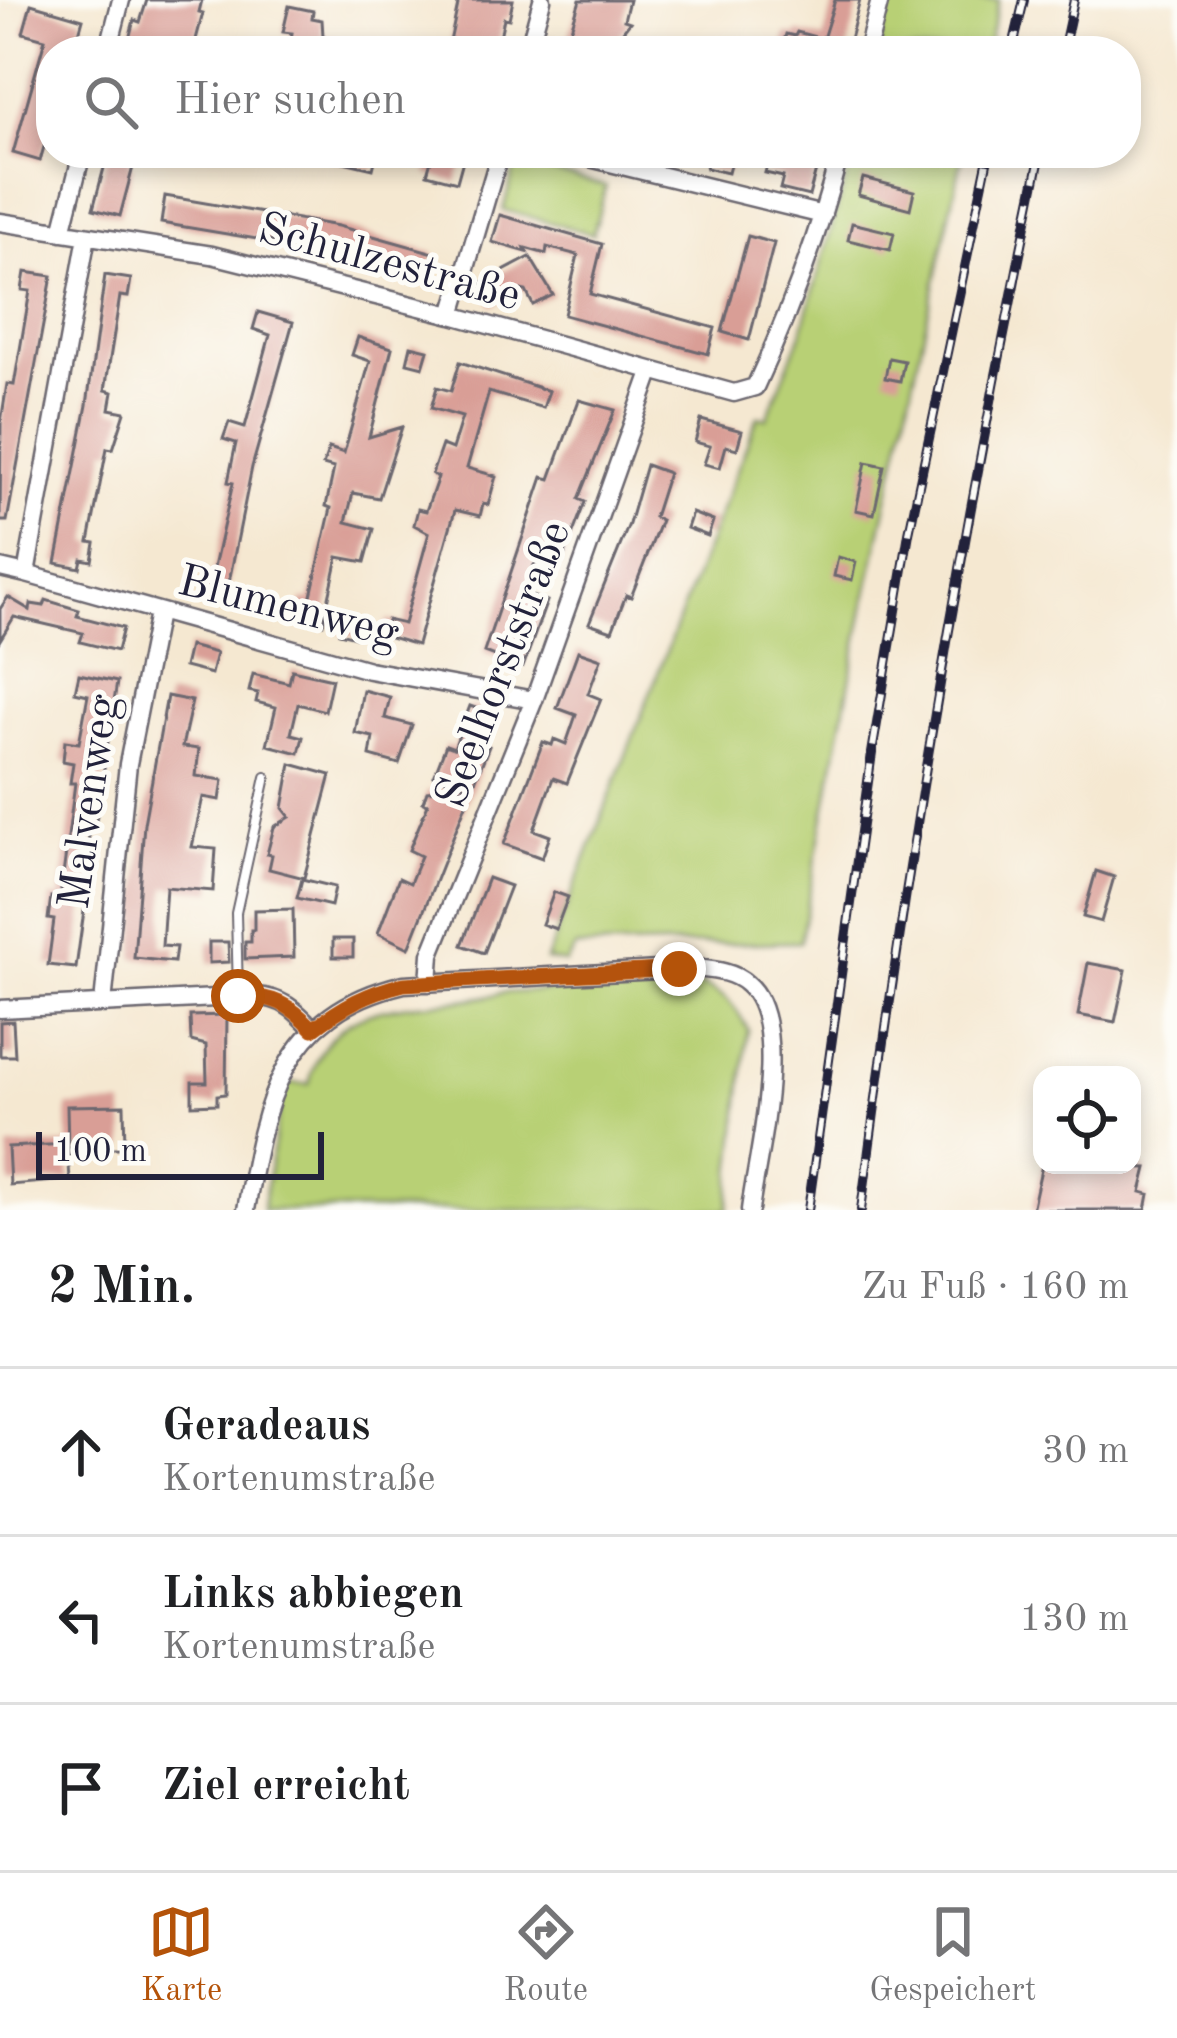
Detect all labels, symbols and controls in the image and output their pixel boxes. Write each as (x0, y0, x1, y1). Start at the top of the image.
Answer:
search box (36, 36, 1141, 168)
icon: search (78, 69, 144, 135)
text: Hier suchen (174, 79, 406, 124)
street label: Schulzestraße (253, 207, 525, 321)
street label: Seelhorststraße (430, 516, 580, 814)
street label: Blumenweg (173, 560, 403, 658)
street label: Malvenweg (54, 692, 128, 912)
route end (652, 942, 706, 996)
route start (211, 969, 265, 1023)
map controls (1033, 1066, 1141, 1174)
button: locate (1033, 1066, 1141, 1174)
scale bar (36, 1126, 324, 1179)
text: 100 m (54, 1136, 147, 1169)
text: 2 Min. (48, 1263, 195, 1314)
text: Zu Fuß · 160 m (862, 1268, 1129, 1307)
text: Geradeaus (162, 1405, 370, 1450)
icon: ahead (48, 1419, 114, 1485)
text: 30 m (1042, 1432, 1129, 1471)
text: Kortenumstraße (162, 1460, 436, 1499)
text: Links abbiegen (162, 1573, 464, 1618)
icon: left (48, 1587, 114, 1653)
text: 130 m (1019, 1600, 1129, 1639)
text: Kortenumstraße (162, 1628, 436, 1667)
icon: arrive (48, 1755, 114, 1821)
text: Ziel erreicht (162, 1765, 410, 1810)
tab: Karte (141, 1899, 222, 2012)
tab: Route (504, 1899, 588, 2012)
tab: Gespeichert (869, 1899, 1036, 2012)

